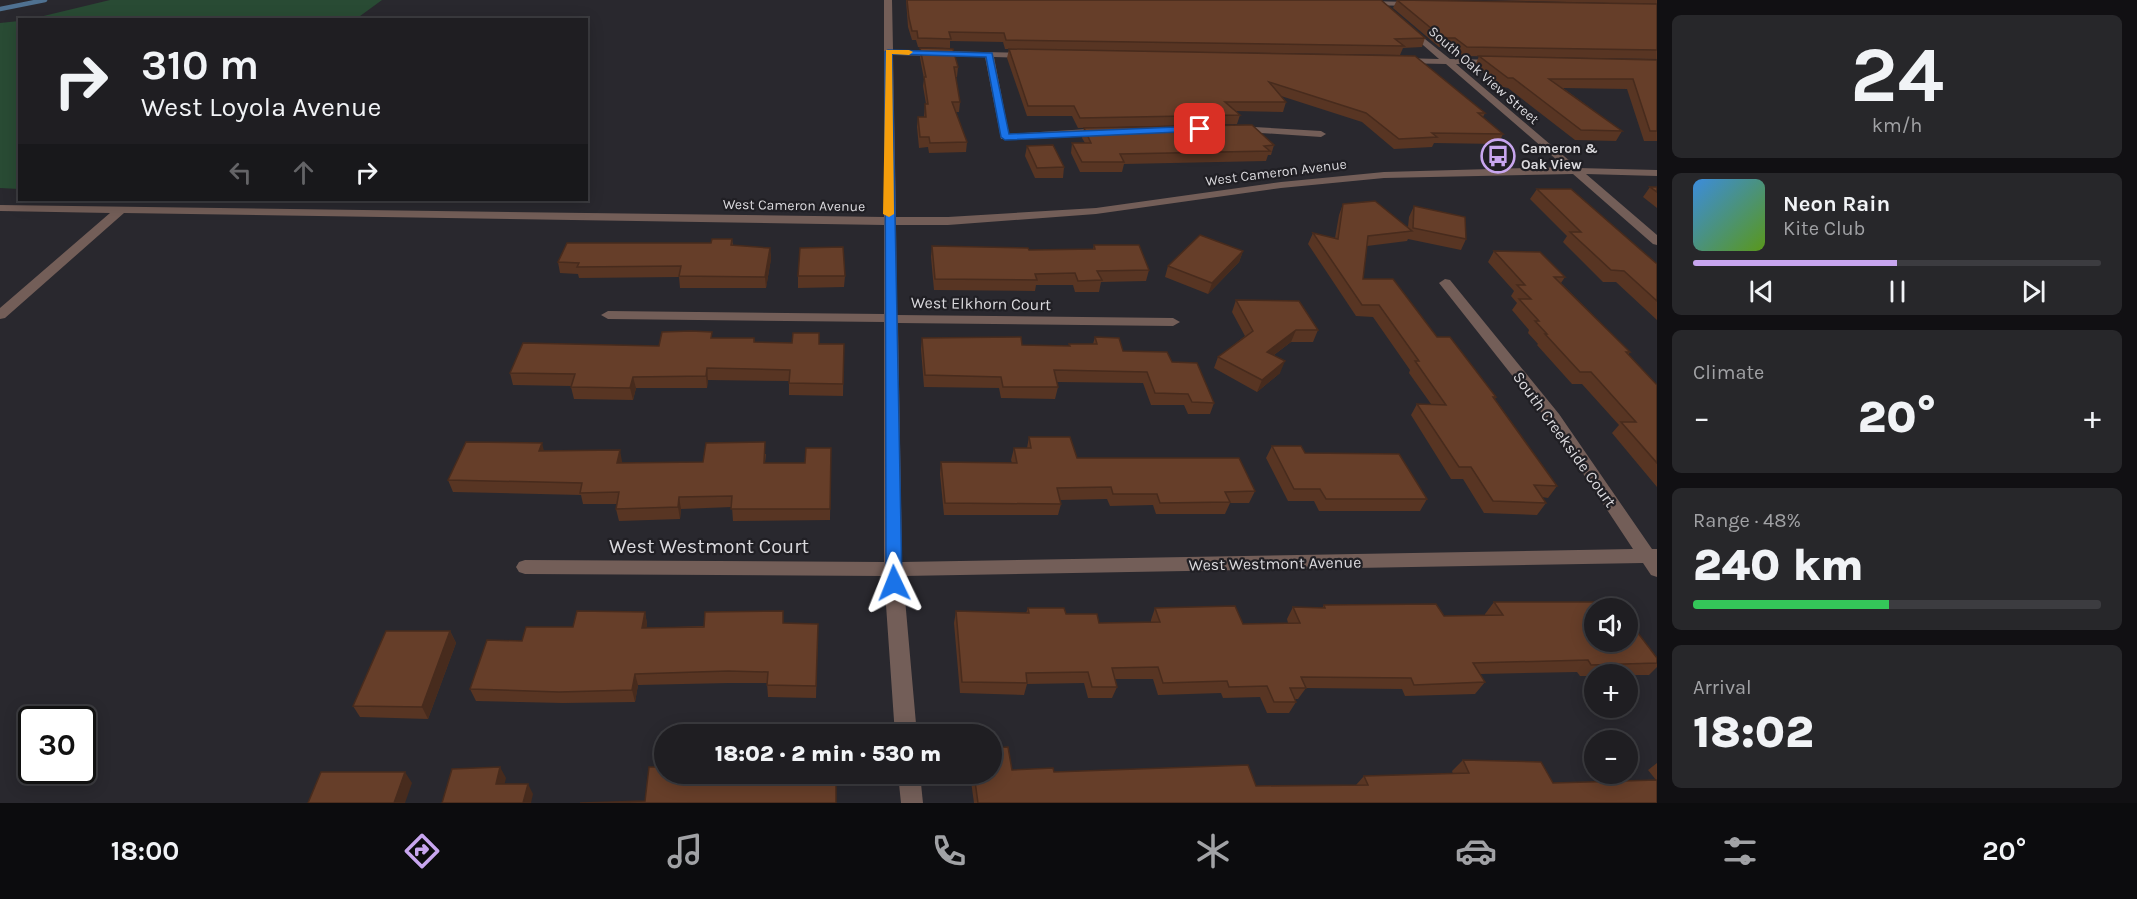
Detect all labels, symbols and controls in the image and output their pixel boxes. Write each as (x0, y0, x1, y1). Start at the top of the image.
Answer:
street label: South Oak View Street (1425, 23, 1542, 128)
text: 24 (1850, 29, 1944, 121)
text: 310 m (141, 40, 259, 90)
icon: right (42, 42, 120, 120)
text: West Loyola Avenue (141, 91, 381, 123)
pin (1174, 103, 1225, 154)
icon: arrive (1183, 112, 1216, 145)
text: km/h (1872, 114, 1922, 137)
bus stop icon: Cameron & Oak View (1480, 138, 1516, 174)
place label: Cameron & Oak View (1521, 140, 1598, 173)
street label: West Cameron Avenue (1204, 155, 1348, 190)
icon: left (224, 156, 257, 189)
icon: ahead (287, 156, 320, 189)
icon: right (350, 156, 383, 189)
text: Neon Rain (1783, 191, 1890, 217)
street label: West Cameron Avenue (723, 196, 865, 215)
text: Kite Club (1783, 217, 1865, 240)
icon: previous (1745, 275, 1778, 308)
icon: pause (1881, 275, 1914, 308)
icon: next (2017, 275, 2050, 308)
street label: West Elkhorn Court (911, 293, 1051, 314)
text: Climate (1693, 361, 1764, 384)
street label: South Creekside Court (1509, 368, 1620, 511)
text: 20° (1858, 391, 1936, 443)
text: − (1693, 398, 1710, 436)
text: + (2084, 398, 2101, 436)
text: Range · 48% (1693, 509, 1801, 532)
street label: West Westmont Court (609, 535, 809, 558)
text: 240 km (1693, 539, 1864, 591)
position arrow (862, 551, 926, 615)
street label: West Westmont Avenue (1189, 552, 1361, 575)
map controls (1584, 598, 1638, 784)
button: sound (1584, 598, 1638, 652)
button: + (1584, 664, 1638, 718)
text: Arrival (1693, 676, 1752, 699)
speed limit sign: 30 (18, 706, 96, 784)
text: 18:02 (1693, 706, 1814, 758)
button: − (1584, 730, 1638, 784)
text: 18:02 · 2 min · 530 m (715, 741, 941, 767)
icon: directions (401, 830, 443, 872)
icon: music (664, 830, 706, 872)
icon: phone (928, 830, 970, 872)
icon: climate (1192, 830, 1234, 872)
icon: car (1455, 830, 1497, 872)
icon: filters (1719, 830, 1761, 872)
text: 18:00 (111, 835, 179, 867)
text: 20° (1982, 835, 2026, 867)

